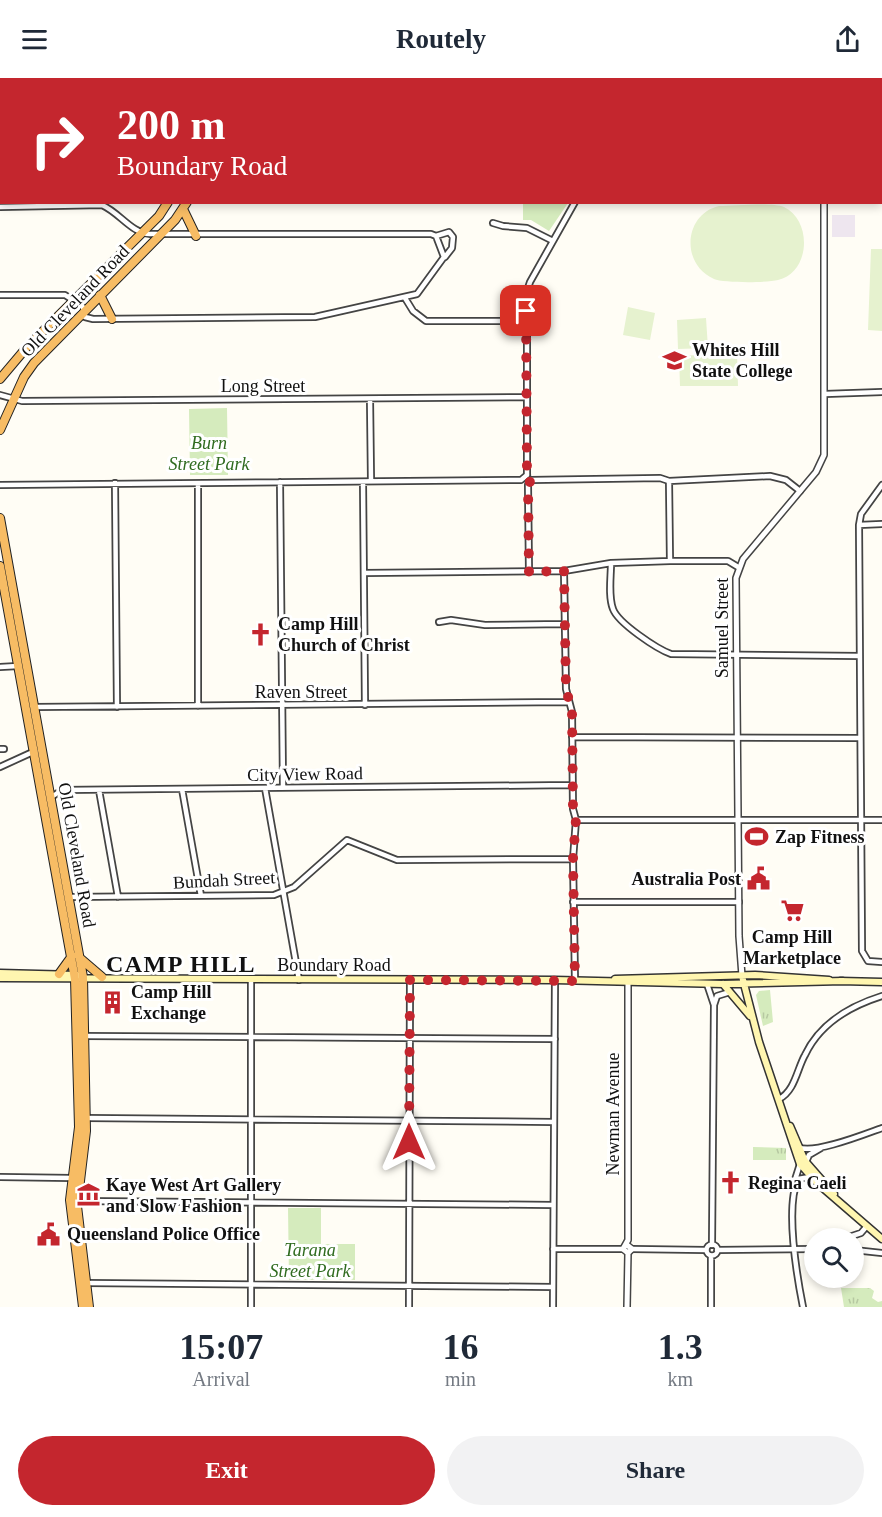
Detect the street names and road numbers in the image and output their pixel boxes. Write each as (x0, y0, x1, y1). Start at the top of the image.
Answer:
street label: Old Cleveland Road (17, 241, 133, 361)
street label: Long Street (221, 376, 305, 396)
street label: Samuel Street (712, 578, 732, 678)
street label: Raven Street (255, 682, 347, 702)
street label: City View Road (247, 763, 363, 785)
street label: Old Cleveland Road (54, 781, 100, 929)
street label: Bundah Street (172, 867, 276, 893)
street label: Boundary Road (277, 955, 391, 975)
street label: Newman Avenue (603, 1052, 623, 1176)

